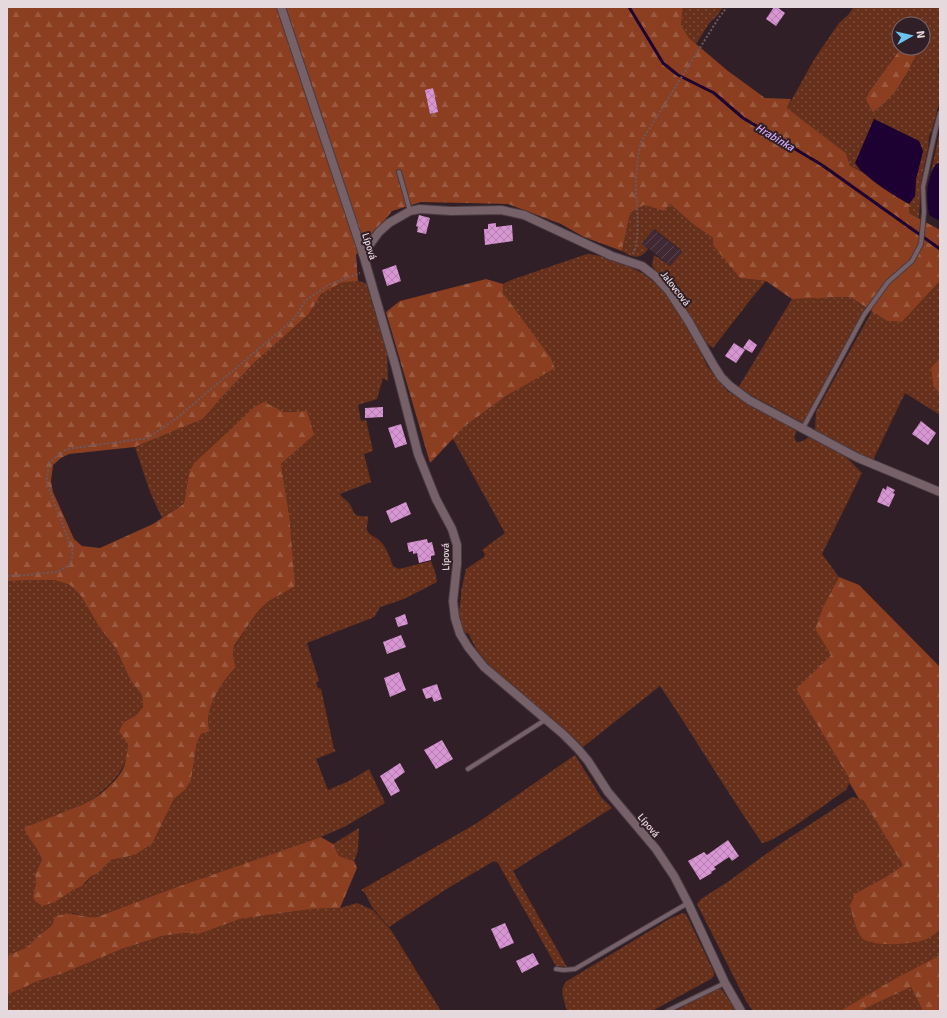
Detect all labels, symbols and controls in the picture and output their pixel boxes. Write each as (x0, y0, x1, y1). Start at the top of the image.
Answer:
north arrow (891, 16, 931, 56)
text: N (913, 30, 927, 39)
water label: Hrabinka (753, 121, 797, 154)
street label: Lípová (359, 231, 379, 261)
street label: Jalovcová (658, 269, 693, 308)
street label: Lípová (440, 543, 452, 571)
street label: Lípová (635, 811, 662, 840)

